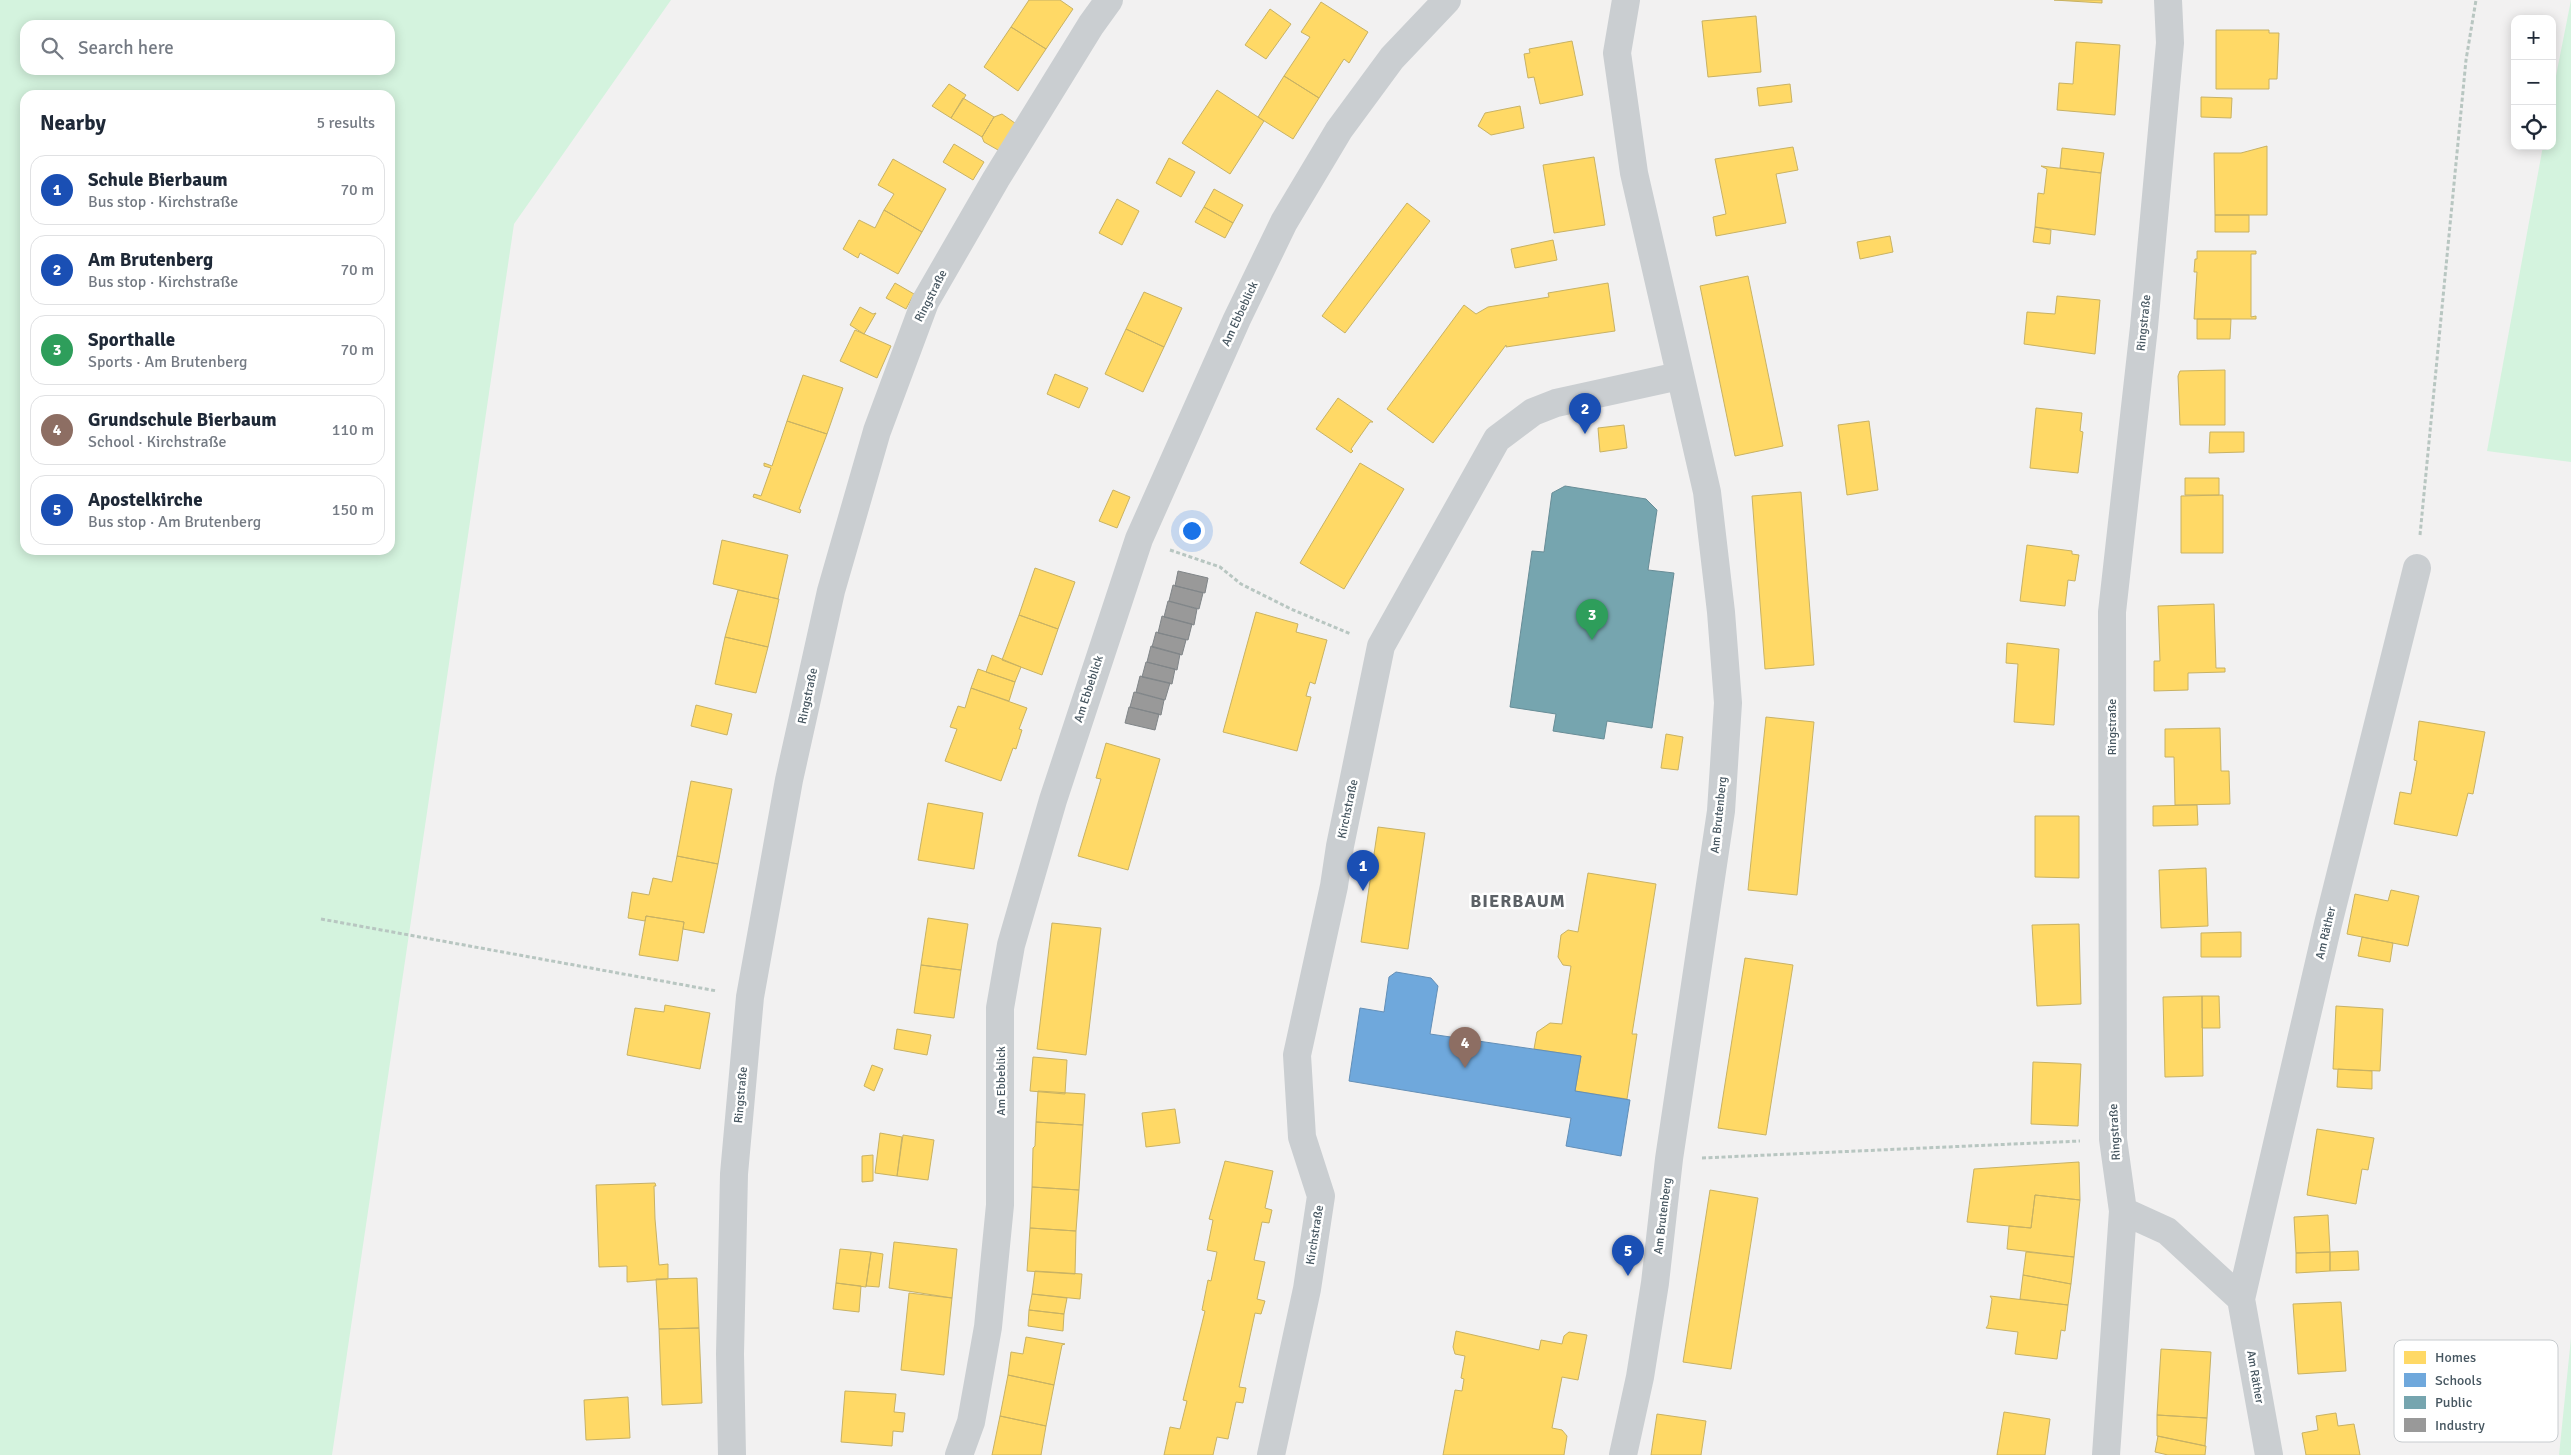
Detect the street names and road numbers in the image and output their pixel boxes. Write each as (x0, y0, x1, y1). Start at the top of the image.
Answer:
street label: Ringstraße (911, 267, 951, 325)
street label: Am Ebbeblick (1218, 279, 1262, 349)
street label: Ringstraße (2134, 294, 2154, 352)
street label: Am Ebbeblick (1071, 654, 1107, 724)
street label: Ringstraße (795, 667, 821, 725)
street label: Ringstraße (2105, 699, 2120, 755)
street label: Am Brutenberg (1708, 776, 1730, 854)
street label: Kirchstraße (1334, 778, 1362, 840)
street label: Am Räther (2313, 905, 2339, 961)
street label: Am Ebbeblick (994, 1046, 1009, 1116)
street label: Ringstraße (731, 1066, 751, 1124)
street label: Ringstraße (2106, 1103, 2124, 1161)
street label: Am Brutenberg (1651, 1177, 1675, 1255)
street label: Kirchstraße (1303, 1204, 1327, 1266)
street label: Am Räther (2243, 1349, 2267, 1405)

